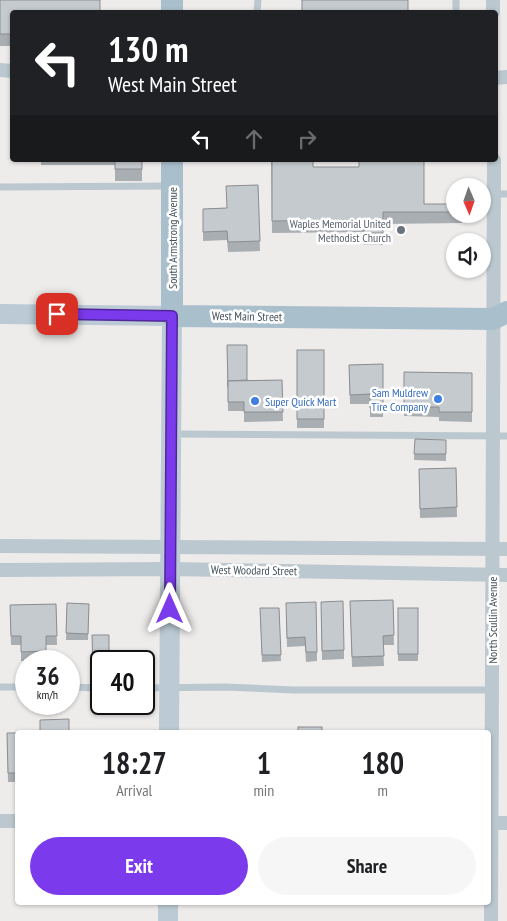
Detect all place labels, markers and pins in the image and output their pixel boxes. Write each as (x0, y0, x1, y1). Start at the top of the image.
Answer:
place label: Waples Memorial United Methodist Church (290, 216, 391, 245)
marker: Waples Memorial United Methodist Church (395, 224, 407, 236)
pin (36, 293, 78, 335)
place label: Sam Muldrew Tire Company (371, 385, 429, 414)
marker: Sam Muldrew Tire Company (432, 393, 444, 405)
place label: Super Quick Mart (265, 394, 337, 409)
marker: Super Quick Mart (249, 395, 261, 407)

